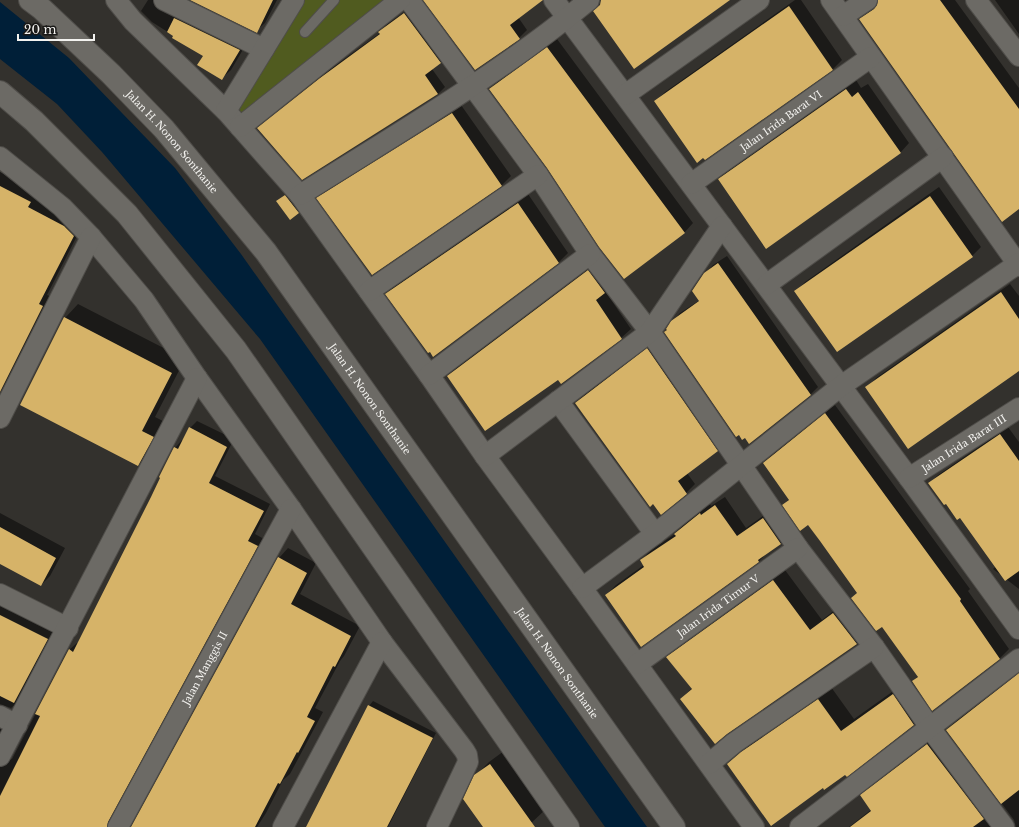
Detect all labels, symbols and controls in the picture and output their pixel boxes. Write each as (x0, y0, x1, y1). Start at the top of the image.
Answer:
scale bar (18, 16, 94, 42)
text: 20 m (24, 22, 56, 37)
street label: Jalan H. Nonon Sonthanie (122, 86, 221, 196)
street label: Jalan Irida Barat VI (736, 88, 825, 155)
street label: Jalan H. Nonon Sonthanie (325, 339, 414, 457)
street label: Jalan Irida Barat III (918, 412, 1009, 476)
street label: Jalan Irida Timur V (673, 572, 762, 641)
street label: Jalan H. Nonon Sonthanie (512, 604, 601, 722)
street label: Jalan Manggis II (179, 629, 230, 709)

